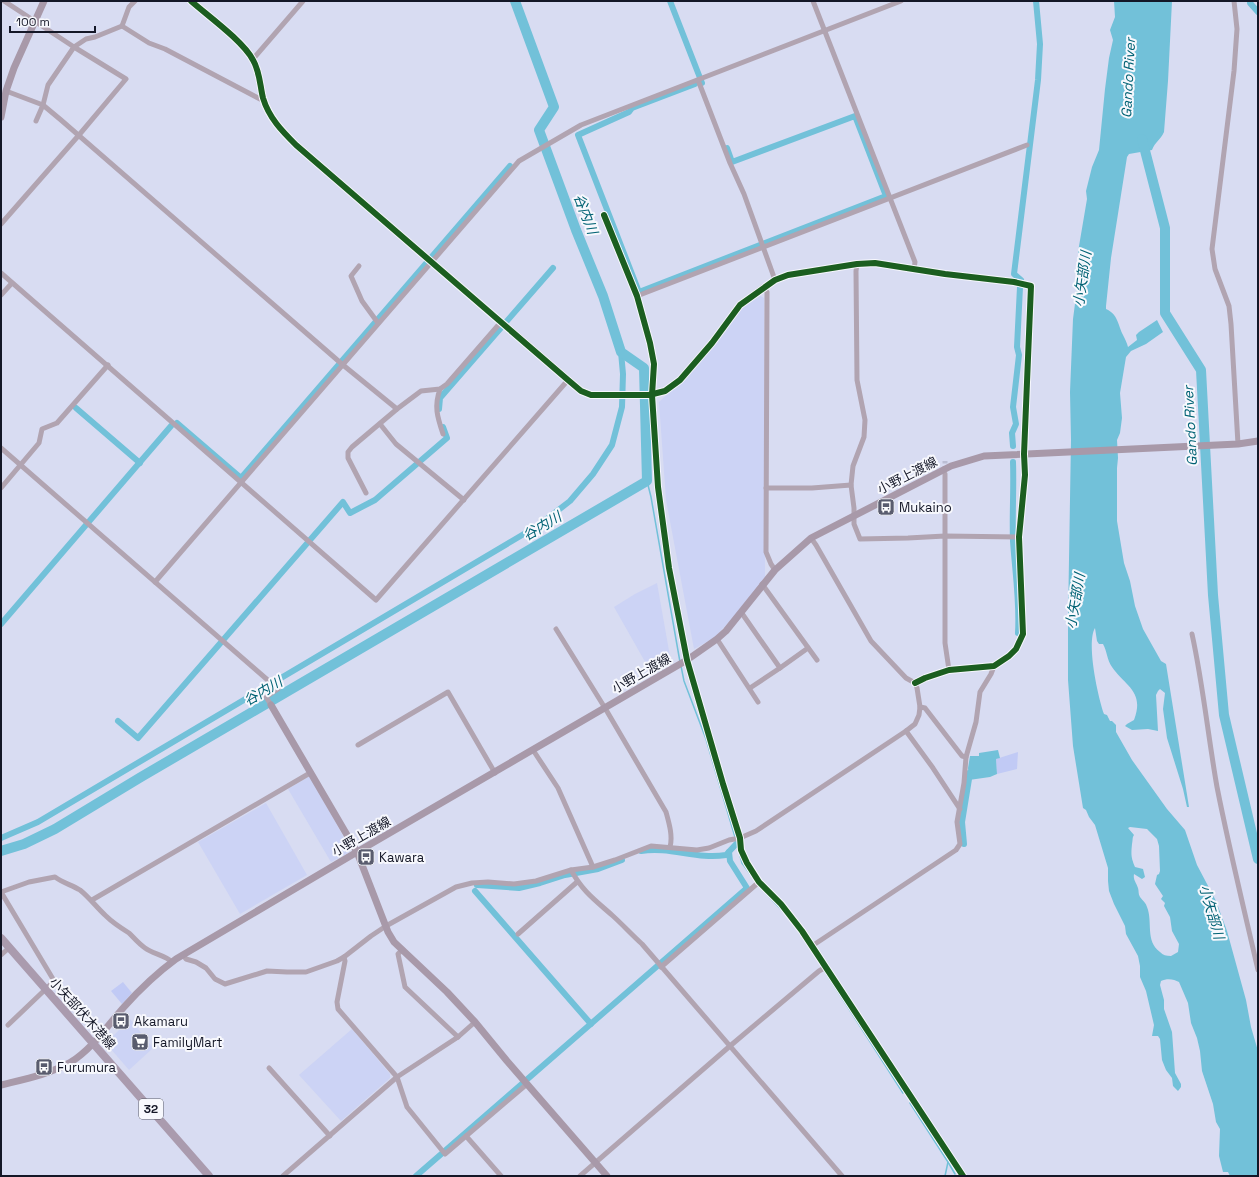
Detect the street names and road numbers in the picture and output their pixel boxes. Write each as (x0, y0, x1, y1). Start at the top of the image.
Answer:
street label: 小野上渡線 (874, 453, 940, 498)
street label: 小野上渡線 (609, 650, 674, 697)
street label: 小野上渡線 (329, 813, 394, 860)
street label: 小矢部伏木港線 (46, 974, 119, 1053)
road number: 32 (139, 1099, 163, 1119)

